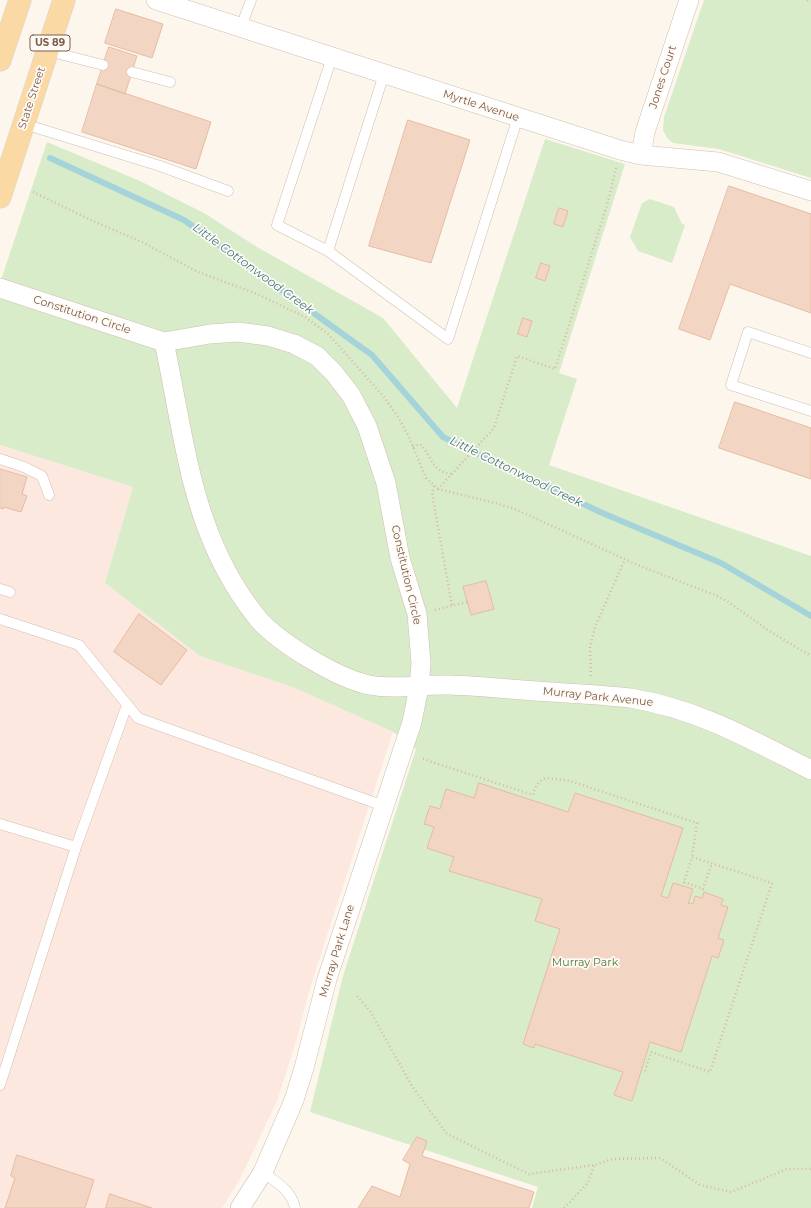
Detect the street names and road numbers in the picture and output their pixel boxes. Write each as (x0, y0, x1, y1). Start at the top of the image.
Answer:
road number: US 89 (30, 35, 70, 51)
street label: Jones Court (647, 44, 679, 110)
street label: State Street (16, 65, 48, 131)
street label: Myrtle Avenue (441, 87, 521, 125)
street label: Constitution Circle (32, 293, 132, 337)
street label: Constitution Circle (388, 524, 424, 626)
street label: Murray Park Avenue (542, 685, 654, 709)
street label: Murray Park Lane (317, 903, 357, 999)

